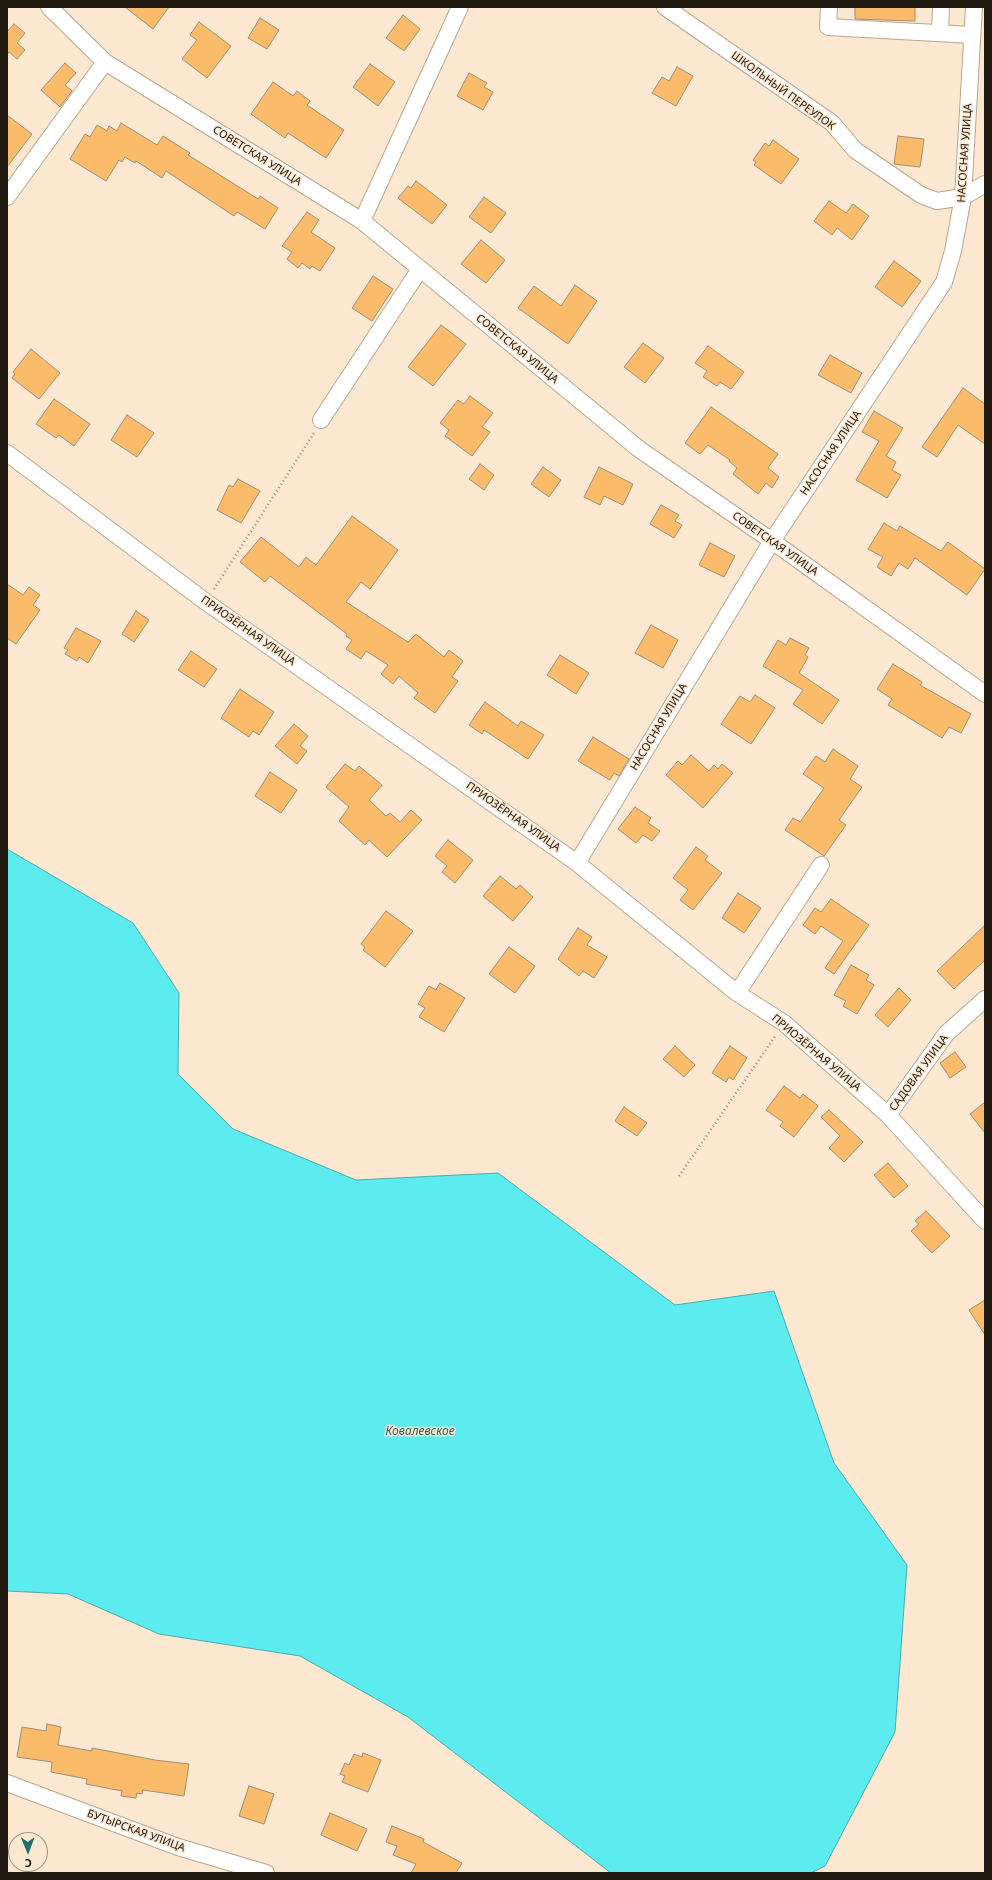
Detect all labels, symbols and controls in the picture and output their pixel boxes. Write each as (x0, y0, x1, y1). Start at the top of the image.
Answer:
street label: ШКОЛЬНЫЙ ПЕРЕУЛОК (729, 49, 837, 133)
street label: НАСОСНАЯ УЛИЦА (955, 103, 975, 203)
street label: СОВЕТСКАЯ УЛИЦА (210, 123, 304, 189)
street label: СОВЕТСКАЯ УЛИЦА (473, 312, 561, 386)
street label: НАСОСНАЯ УЛИЦА (798, 408, 864, 498)
street label: СОВЕТСКАЯ УЛИЦА (729, 509, 821, 579)
street label: ПРИОЗЁРНАЯ УЛИЦА (198, 593, 298, 669)
street label: НАСОСНАЯ УЛИЦА (628, 681, 690, 773)
street label: ПРИОЗЁРНАЯ УЛИЦА (463, 779, 563, 855)
street label: ПРИОЗЁРНАЯ УЛИЦА (769, 1012, 863, 1094)
street label: САДОВАЯ УЛИЦА (887, 1032, 951, 1114)
water label: Ковалевское (385, 1425, 455, 1439)
street label: БУТЫРСКАЯ УЛИЦА (85, 1807, 187, 1855)
north arrow (8, 1832, 48, 1872)
text: С (25, 1856, 32, 1871)

